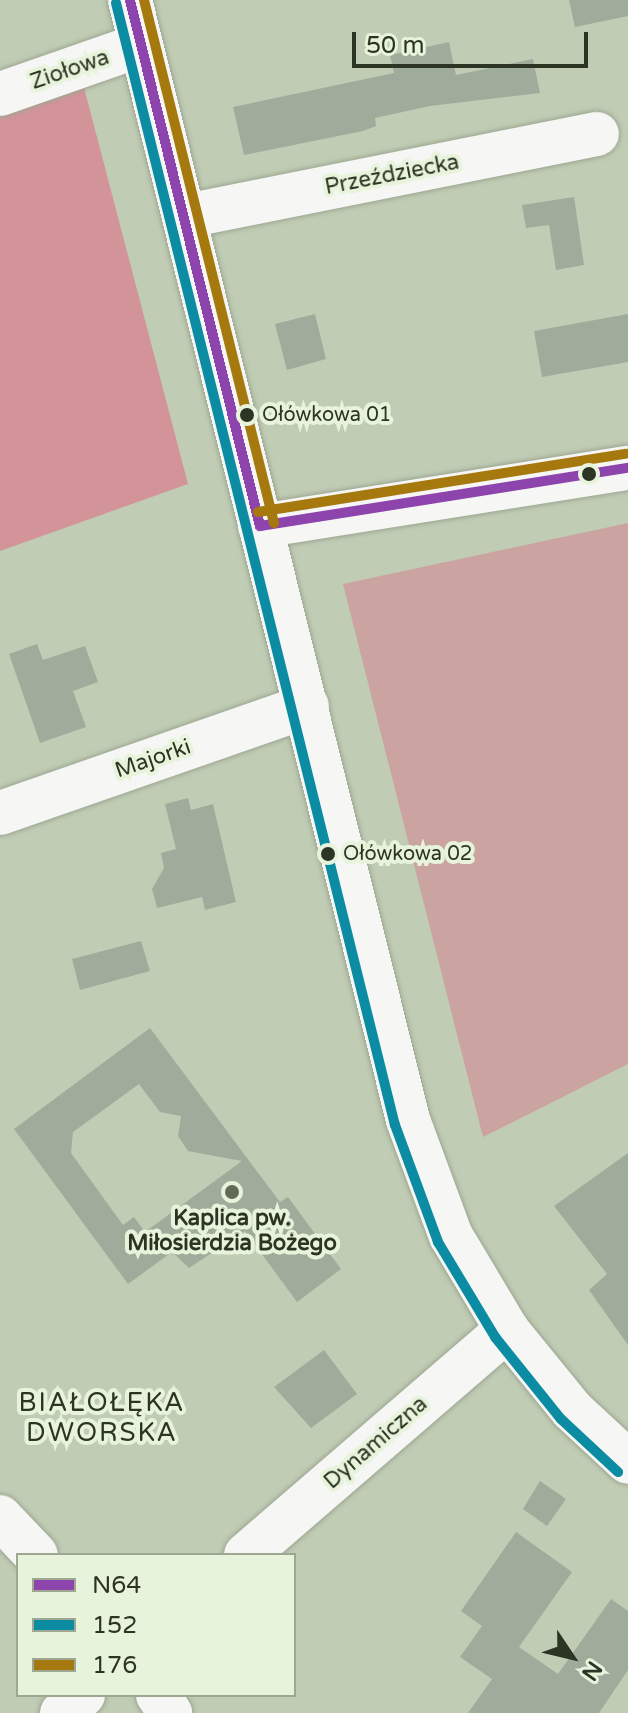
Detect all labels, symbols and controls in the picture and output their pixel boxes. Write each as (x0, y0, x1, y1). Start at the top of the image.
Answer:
scale bar (356, 16, 592, 66)
text: 50 m (366, 31, 424, 60)
street label: Ziołowa (27, 44, 113, 96)
street label: Przeździecka (323, 149, 461, 201)
place label: Ołówkowa 01 (262, 403, 391, 427)
marker: Ołówkowa 01 (239, 407, 255, 423)
unlabelled marker (581, 466, 597, 482)
street label: Majorki (112, 734, 194, 784)
place label: Ołówkowa 02 (343, 842, 472, 866)
marker: Ołówkowa 02 (320, 846, 336, 862)
marker: Kaplica pw. Miłosierdzia Bożego (223, 1183, 241, 1201)
place label: Kaplica pw. Miłosierdzia Bożego (127, 1205, 337, 1256)
district label: BIAŁOŁĘKA DWORSKA (18, 1387, 186, 1448)
street label: Dynamiczna (319, 1391, 433, 1495)
legend (16, 1553, 296, 1697)
text: N64 (92, 1571, 141, 1600)
text: 152 (92, 1611, 137, 1640)
north arrow (532, 1617, 612, 1697)
text: 176 (92, 1651, 137, 1680)
text: N (576, 1656, 607, 1685)

